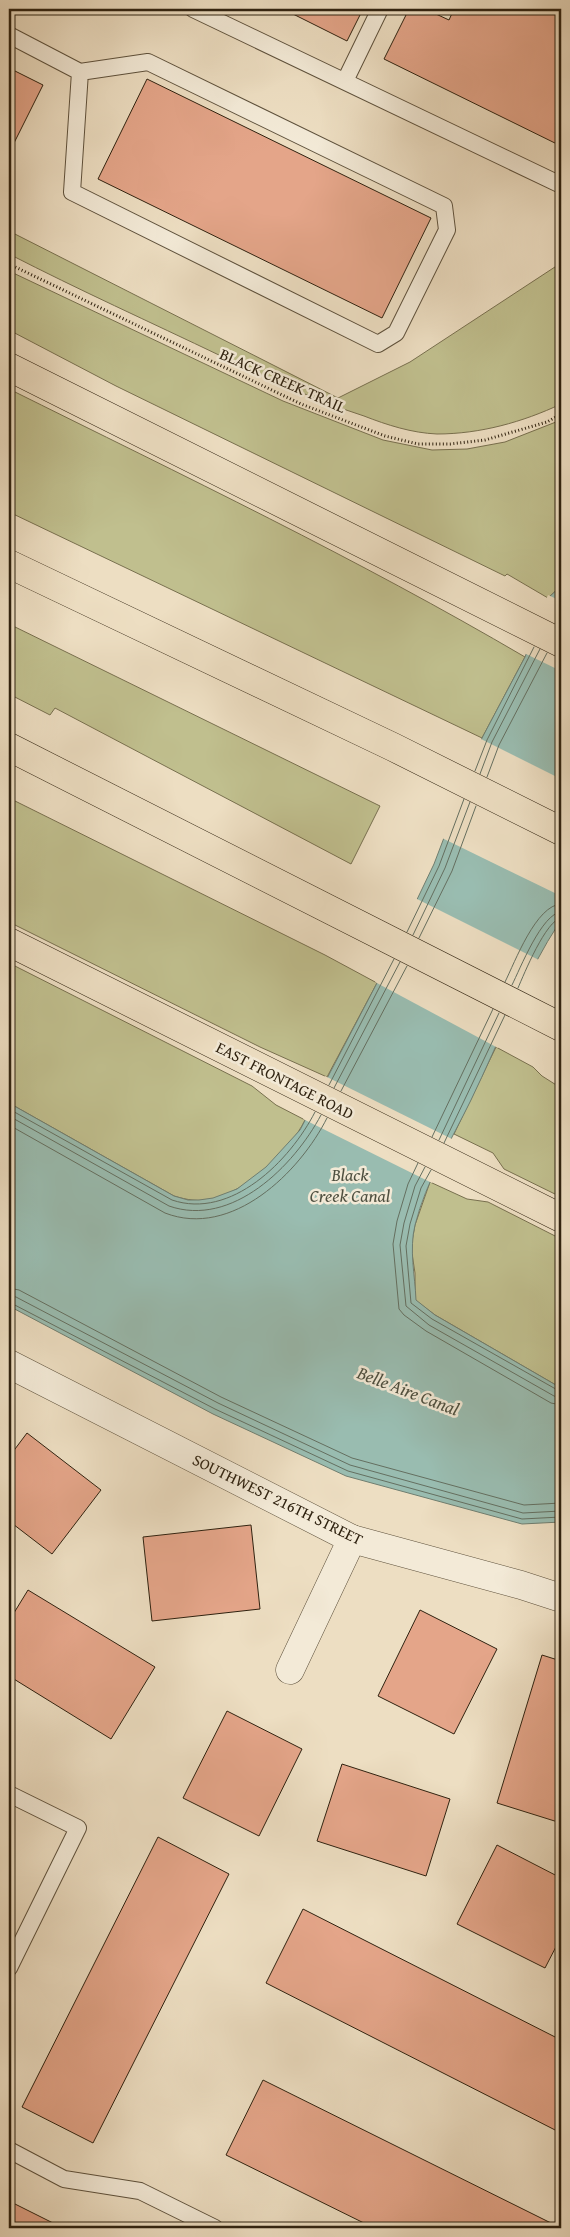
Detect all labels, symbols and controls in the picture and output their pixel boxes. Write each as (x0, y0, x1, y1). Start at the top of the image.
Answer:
street label: BLACK CREEK TRAIL (216, 341, 350, 419)
street label: EAST FRONTAGE ROAD (212, 1035, 358, 1125)
water label: Black Creek Canal (310, 1161, 391, 1209)
water label: Belle Aire Canal (352, 1358, 464, 1423)
street label: SOUTHWEST 216TH STREET (189, 1447, 367, 1551)

